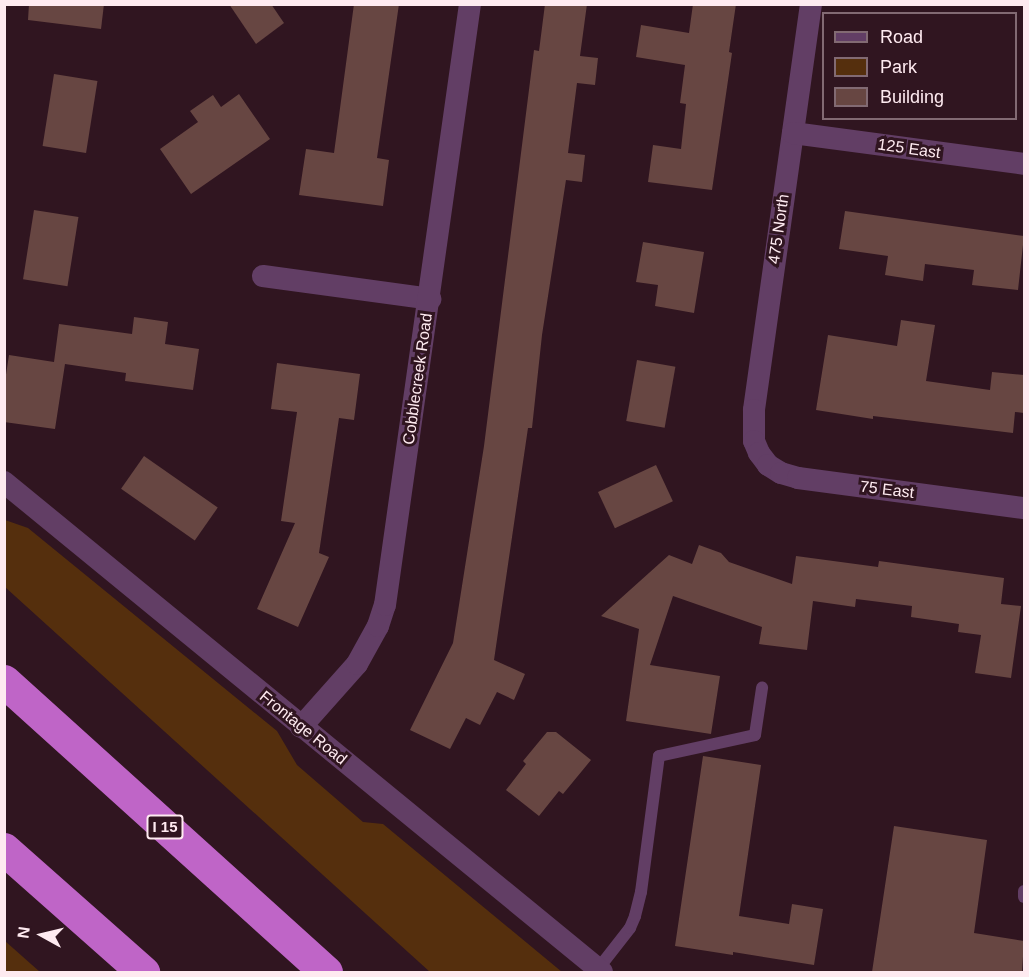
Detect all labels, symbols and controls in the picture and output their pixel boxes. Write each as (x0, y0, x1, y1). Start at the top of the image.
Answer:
legend (822, 12, 1017, 120)
text: Road (880, 27, 923, 47)
text: Park (880, 57, 917, 77)
text: Building (880, 87, 944, 107)
street label: 125 East (876, 135, 942, 163)
street label: 475 North (765, 193, 793, 265)
street label: Cobblecreek Road (399, 312, 437, 446)
street label: 75 East (859, 477, 915, 503)
street label: Frontage Road (255, 687, 351, 769)
road number: I 15 (146, 815, 184, 839)
north arrow (12, 905, 72, 965)
text: N (14, 926, 33, 939)

